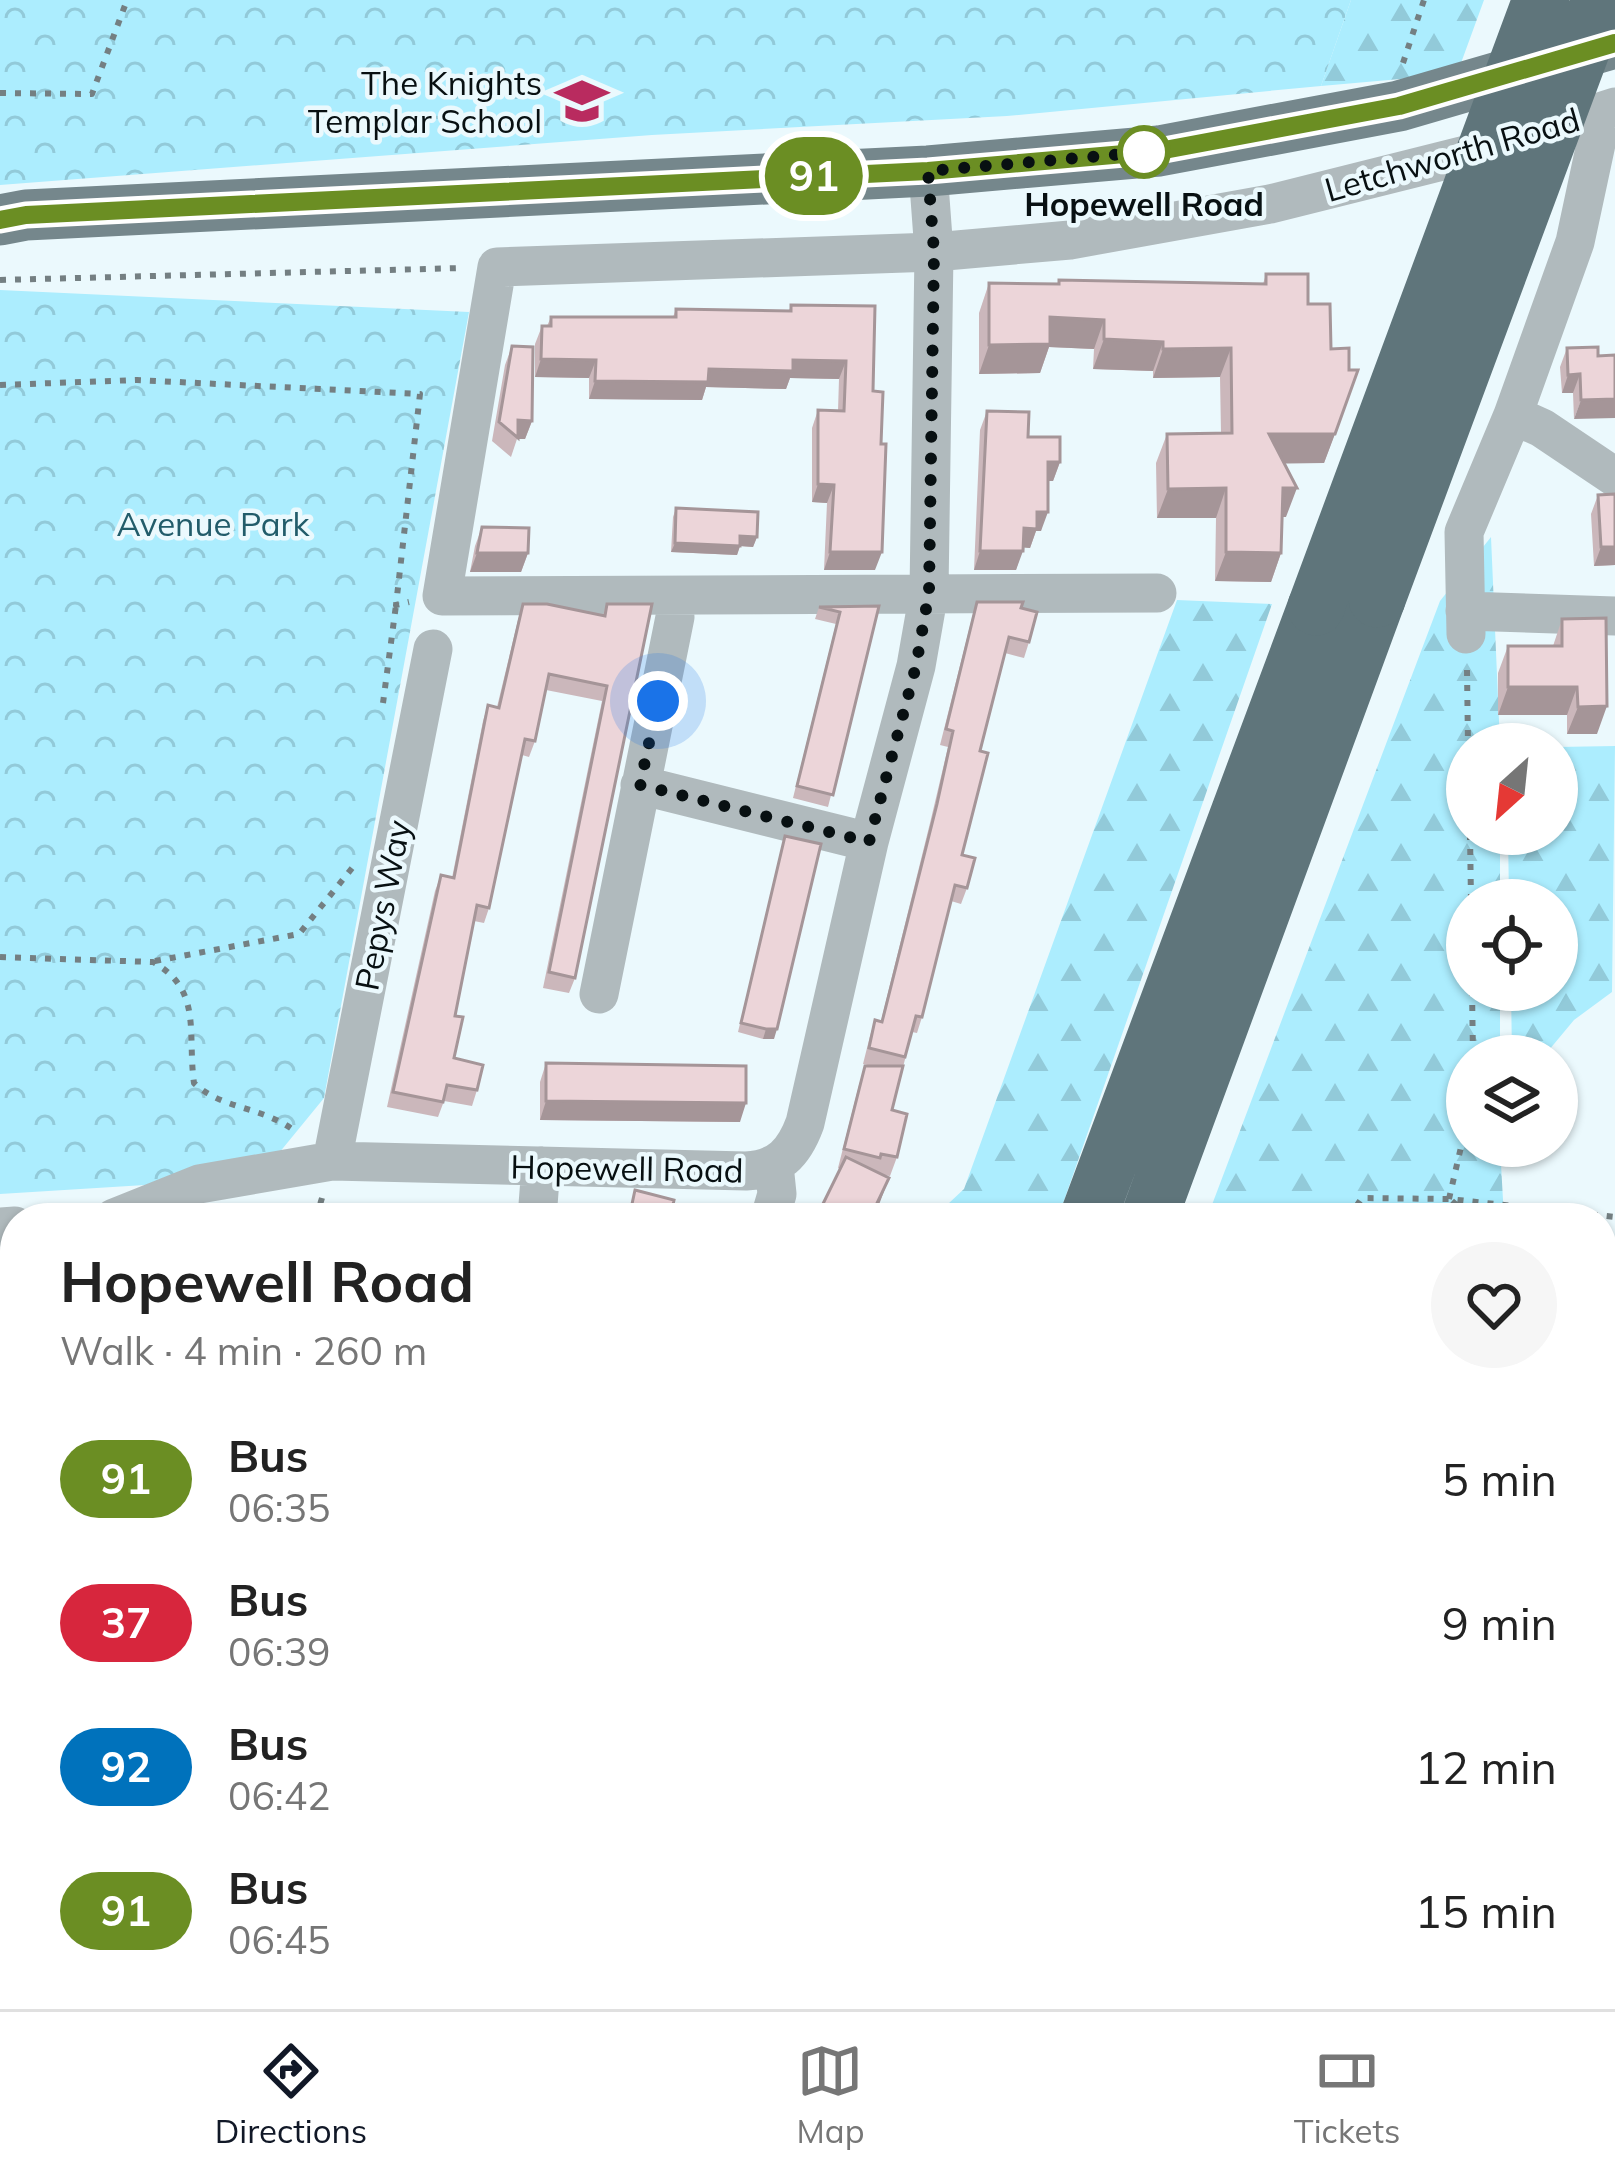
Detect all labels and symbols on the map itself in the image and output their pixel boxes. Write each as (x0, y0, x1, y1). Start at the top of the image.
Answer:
place label: The Knights Templar School (308, 62, 542, 141)
school or university icon: The Knights Templar School (553, 72, 611, 130)
street label: Letchworth Road (1320, 98, 1584, 210)
marker: Hopewell Road (1119, 127, 1169, 177)
line badge: 91 (760, 137, 868, 215)
place label: Hopewell Road (1024, 183, 1264, 224)
park label: Avenue Park (116, 503, 311, 544)
your location (628, 671, 688, 731)
north arrow (1446, 723, 1578, 855)
street label: Pepys Way (345, 816, 419, 994)
street label: Hopewell Road (510, 1145, 744, 1191)

